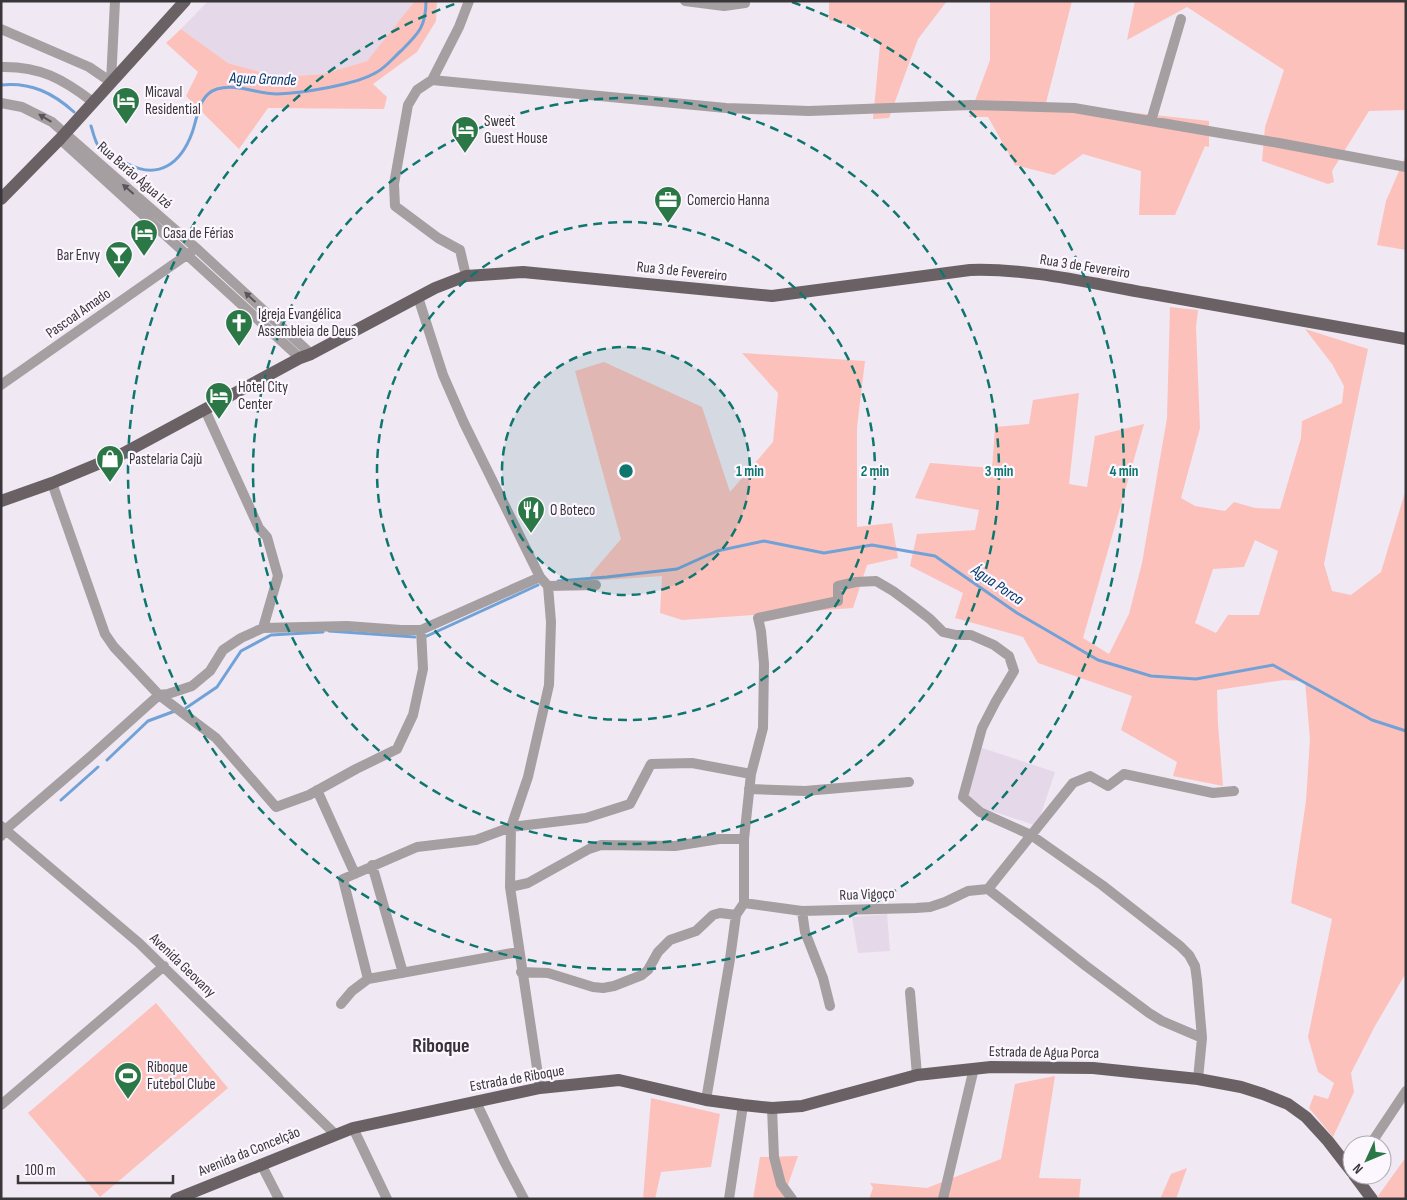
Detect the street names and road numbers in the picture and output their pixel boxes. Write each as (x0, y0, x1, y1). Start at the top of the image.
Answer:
street label: Rua Barão Água Izé (93, 138, 176, 213)
street label: Rua 3 de Fevereiro (1038, 250, 1131, 283)
street label: Rua 3 de Fevereiro (636, 257, 728, 286)
street label: Pascoal Amado (42, 284, 114, 343)
street label: Rua Vigoço (839, 884, 895, 905)
street label: Avenida Geovany (145, 928, 220, 1002)
street label: Estrada de Agua Porca (989, 1042, 1100, 1063)
street label: Estrada de Riboque (468, 1061, 566, 1096)
street label: Avenida da Concelção (194, 1122, 303, 1181)

